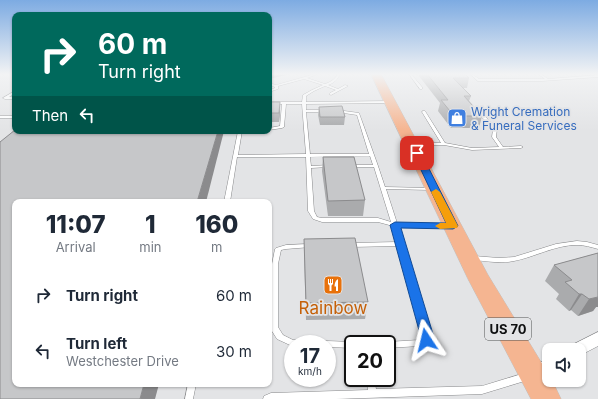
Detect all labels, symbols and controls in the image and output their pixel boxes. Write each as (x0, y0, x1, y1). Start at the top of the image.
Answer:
text: 60 m (98, 27, 167, 61)
icon: right (32, 28, 84, 80)
text: Turn right (98, 61, 181, 82)
icon: left (76, 104, 98, 126)
place label: Wright Cremation & Funeral Services (471, 104, 577, 133)
text: Then (32, 106, 68, 125)
shop icon: Wright Cremation & Funeral Services (446, 107, 468, 129)
pin (400, 136, 434, 170)
icon: arrive (406, 142, 428, 164)
text: 11:07 (46, 210, 106, 239)
text: 1 (145, 210, 156, 239)
text: 160 (195, 210, 238, 239)
text: Arrival (56, 239, 96, 255)
text: min (139, 239, 162, 255)
text: m (211, 239, 222, 255)
restaurant icon: Rainbow (322, 274, 344, 296)
icon: right (32, 284, 54, 306)
text: Turn right (66, 286, 138, 305)
text: 60 m (216, 286, 252, 305)
place label: Rainbow (299, 298, 367, 318)
road number: US 70 (485, 318, 531, 340)
position arrow (405, 319, 447, 361)
text: Turn left (66, 334, 127, 353)
speed limit sign: 20 (344, 335, 396, 387)
icon: left (32, 340, 54, 362)
text: 30 m (216, 342, 252, 361)
map controls (542, 343, 586, 387)
button: sound (542, 343, 586, 387)
text: 17 (300, 344, 320, 368)
text: Westchester Drive (66, 353, 179, 369)
text: km/h (298, 365, 322, 377)

